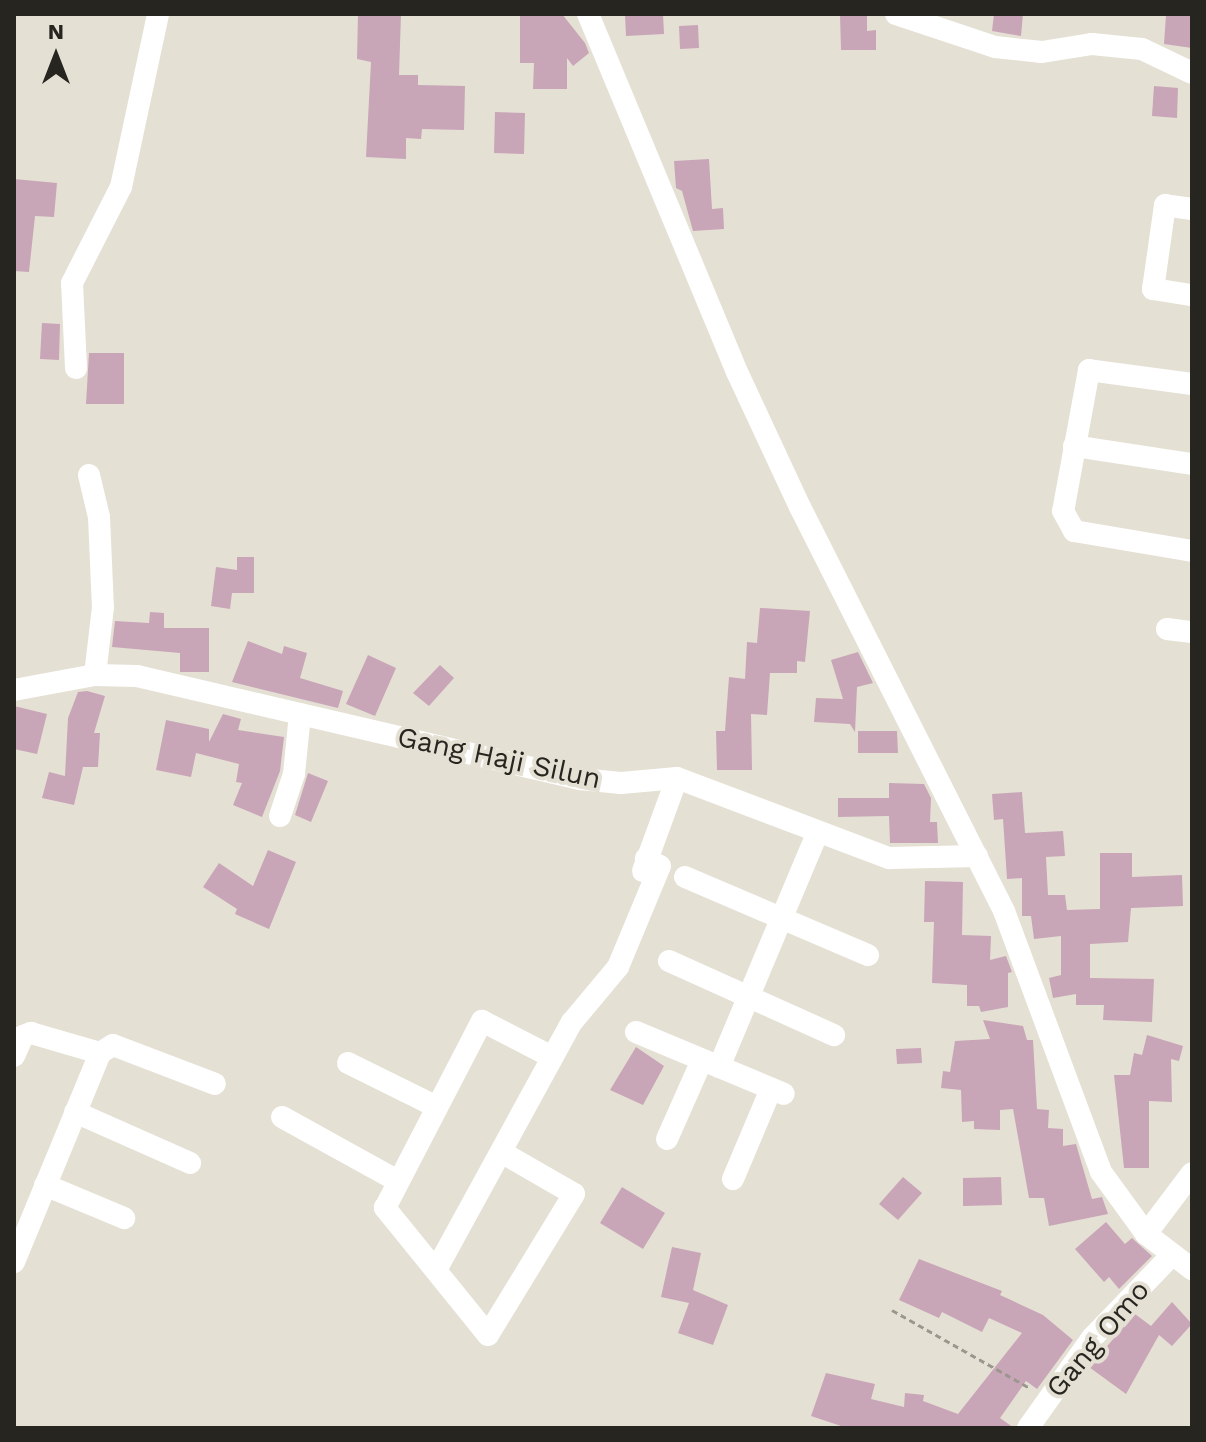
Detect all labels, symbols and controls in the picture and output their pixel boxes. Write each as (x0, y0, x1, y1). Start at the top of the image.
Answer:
north arrow (16, 16, 96, 96)
text: N (48, 19, 64, 44)
street label: Gang Haji Silun (394, 720, 604, 796)
street label: Gang Omo (1039, 1274, 1157, 1404)

